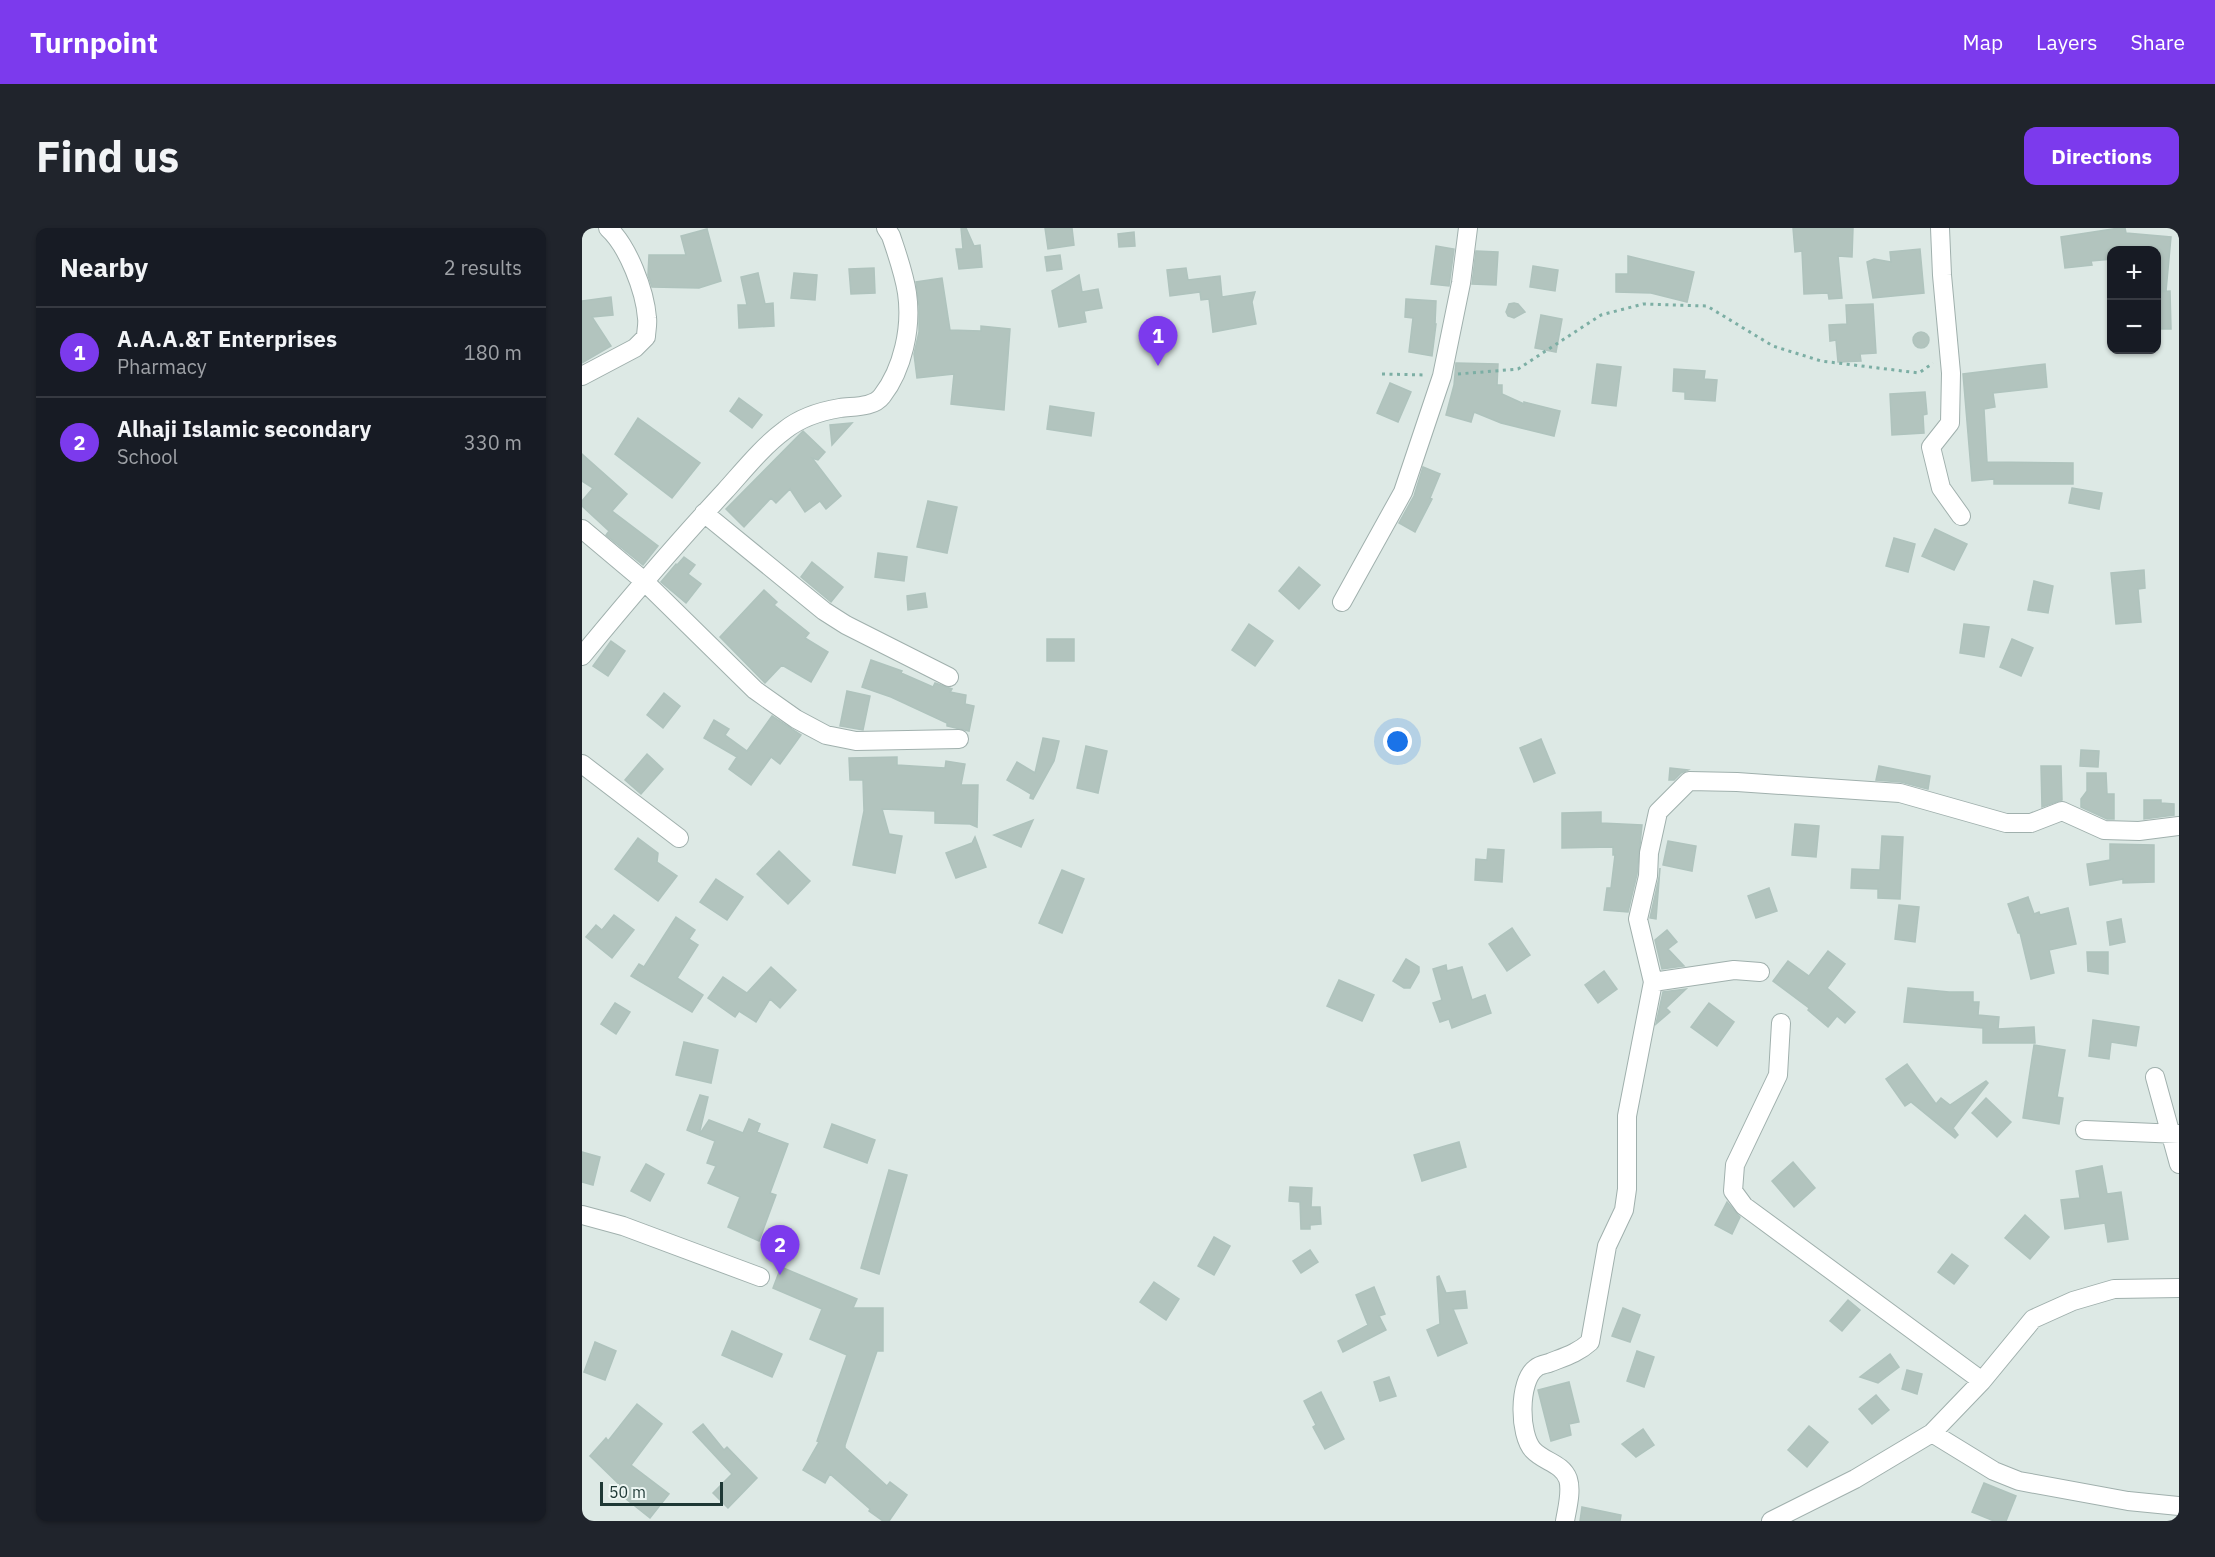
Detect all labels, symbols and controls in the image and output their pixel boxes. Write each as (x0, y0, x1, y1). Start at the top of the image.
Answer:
text: Turnpoint (30, 24, 158, 61)
text: Map (1963, 28, 2003, 56)
text: Layers (2036, 28, 2098, 56)
text: Share (2131, 28, 2185, 56)
button: Directions (2024, 127, 2179, 185)
text: Find us (36, 129, 179, 184)
map controls (2107, 246, 2161, 354)
button: + (2107, 246, 2161, 300)
text: Nearby (60, 250, 148, 284)
text: 2 results (444, 254, 522, 281)
button: − (2107, 300, 2161, 354)
pin: 1 (1138, 316, 1178, 366)
text: A.A.A.&T Enterprises (117, 324, 337, 353)
text: 1 (74, 339, 86, 366)
text: 180 m (464, 339, 522, 366)
text: Pharmacy (117, 353, 207, 380)
text: Alhaji Islamic secondary (117, 414, 371, 443)
text: 2 (74, 429, 86, 456)
text: 330 m (464, 429, 522, 456)
text: School (117, 443, 178, 470)
your location (1383, 727, 1412, 756)
pin: 2 (760, 1226, 800, 1275)
scale bar (600, 1479, 723, 1506)
text: 50 m (609, 1482, 646, 1502)

